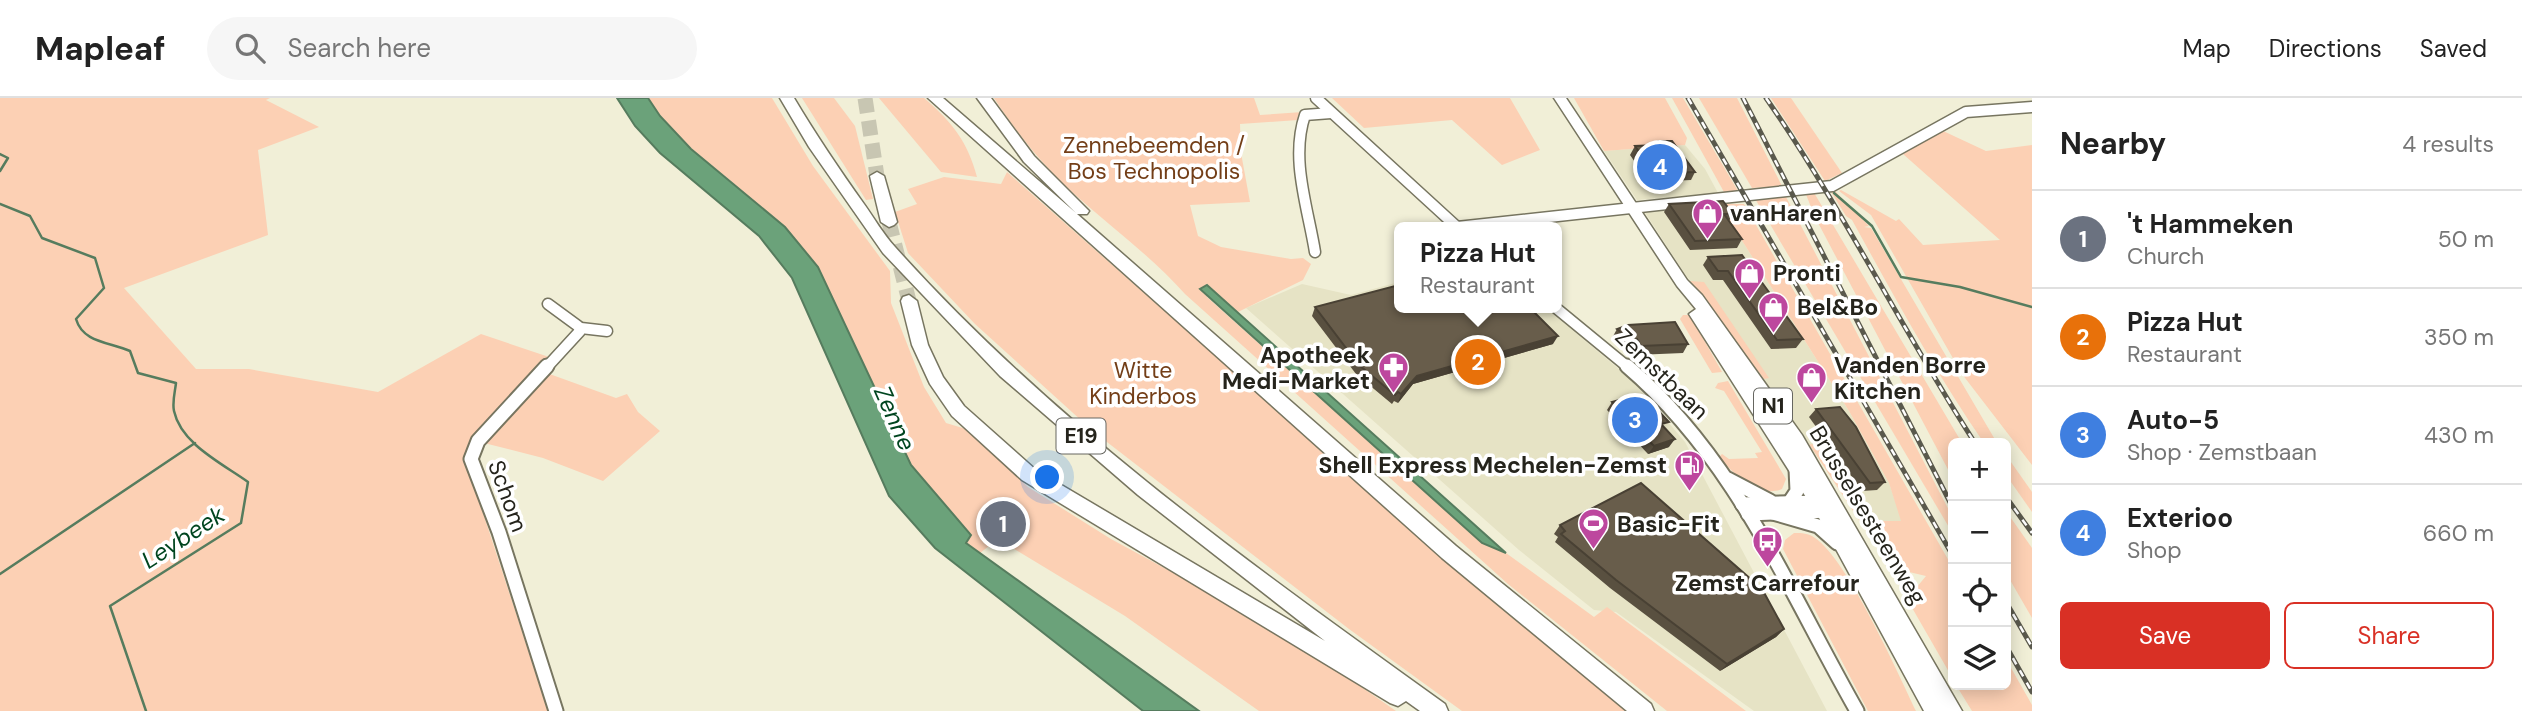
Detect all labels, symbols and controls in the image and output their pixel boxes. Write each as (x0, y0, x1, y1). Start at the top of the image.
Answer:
search box (207, 17, 697, 80)
text: Mapleaf (35, 27, 165, 70)
icon: search (231, 29, 269, 67)
text: Search here (287, 31, 431, 65)
text: Map (2183, 33, 2231, 64)
text: Directions (2269, 33, 2382, 64)
text: Saved (2420, 33, 2487, 64)
text: Nearby (2060, 124, 2166, 163)
text: 4 results (2402, 129, 2494, 159)
park label: Zennebeemden / Bos Technopolis (1063, 130, 1245, 186)
pin: 4 (1637, 141, 1683, 193)
shop icon: vanHaren (1690, 196, 1724, 240)
place label: vanHaren (1730, 198, 1837, 228)
text: 't Hammeken (2127, 207, 2294, 241)
popup (1394, 222, 1562, 313)
text: 1 (2079, 224, 2087, 254)
text: 50 m (2438, 224, 2494, 254)
text: Pizza Hut (1420, 236, 1536, 270)
text: Church (2127, 241, 2204, 271)
shop icon: Pronti (1733, 256, 1767, 300)
place label: Pronti (1773, 258, 1841, 288)
text: Restaurant (1420, 270, 1535, 300)
shop icon: Bel&Bo (1757, 290, 1791, 334)
place label: Bel&Bo (1797, 292, 1878, 322)
text: Pizza Hut (2127, 305, 2243, 339)
street label: Zemstbaan (1609, 322, 1715, 426)
text: 2 (2076, 322, 2090, 352)
text: 350 m (2424, 322, 2494, 352)
pin: 2 (1455, 336, 1501, 388)
text: Restaurant (2127, 339, 2242, 369)
place label: Apotheek Medi-Market (1222, 340, 1370, 396)
place label: Vanden Borre Kitchen (1834, 350, 1986, 406)
pharmacy icon: Apotheek Medi-Market (1376, 351, 1410, 395)
park label: Witte Kinderbos (1089, 355, 1197, 411)
shop icon: Vanden Borre Kitchen (1794, 361, 1828, 405)
water label: Zenne (867, 381, 923, 455)
road number: N1 (1754, 388, 1792, 424)
pin: 3 (1612, 394, 1658, 446)
text: Auto-5 (2127, 403, 2219, 437)
road number: E19 (1056, 418, 1106, 454)
street label: Brusselsesteenweg (1803, 420, 1933, 610)
text: 3 (2076, 420, 2090, 450)
text: 430 m (2424, 420, 2494, 450)
text: Shop · Zemstbaan (2127, 437, 2317, 467)
map controls (1948, 438, 2011, 690)
button: + (1948, 438, 2011, 501)
fuel station icon: Shell Express Mechelen-Zemst (1673, 448, 1707, 492)
place label: Shell Express Mechelen-Zemst (1319, 450, 1667, 480)
street label: Schom (481, 456, 535, 536)
your location (1030, 460, 1064, 494)
water label: Leybeek (135, 498, 231, 575)
pin: 1 (980, 498, 1026, 550)
button: − (1948, 501, 2011, 564)
text: Exterioo (2127, 501, 2233, 535)
sports icon: Basic-Fit (1577, 507, 1611, 551)
place label: Basic-Fit (1617, 509, 1720, 539)
text: 4 (2076, 518, 2090, 548)
text: 660 m (2423, 518, 2494, 548)
bus stop icon: Zemst Carrefour (1750, 525, 1784, 569)
text: Shop (2127, 535, 2182, 565)
button: locate (1948, 564, 2011, 627)
place label: Zemst Carrefour (1675, 568, 1859, 598)
button: Save (2060, 602, 2270, 669)
button: Share (2284, 602, 2494, 669)
button: layers (1948, 627, 2011, 690)

